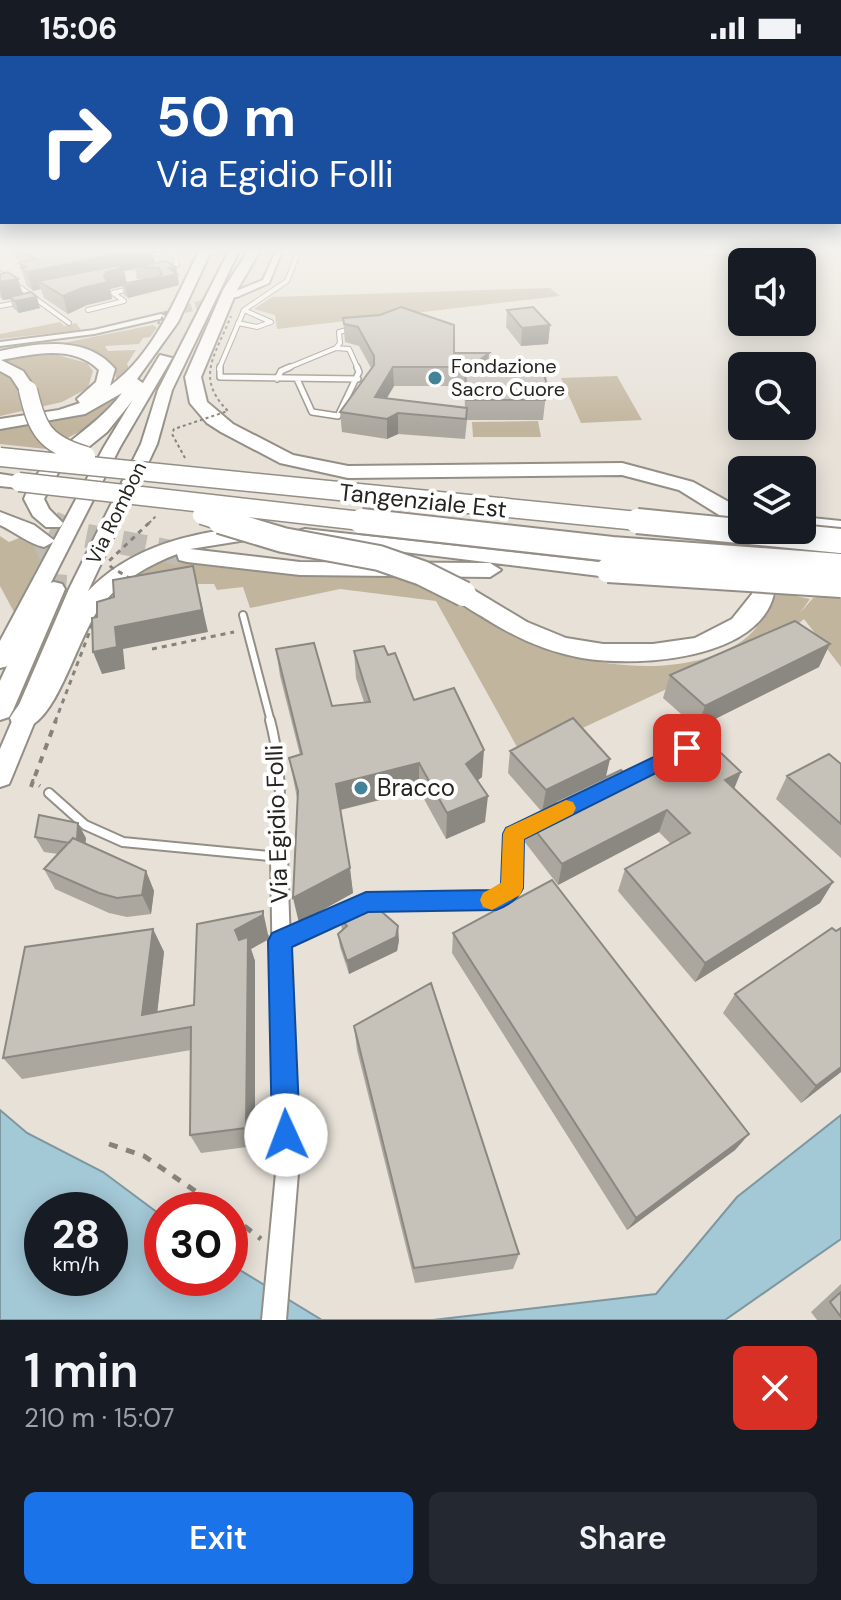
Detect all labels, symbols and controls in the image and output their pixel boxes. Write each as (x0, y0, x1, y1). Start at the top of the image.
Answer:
text: 15:06 (40, 9, 117, 48)
text: 50 m (156, 80, 296, 153)
icon: right (24, 88, 128, 192)
text: Via Egidio Folli (156, 151, 394, 198)
map controls (728, 248, 816, 544)
button: sound (728, 248, 816, 336)
button: search (728, 352, 816, 440)
place label: Fondazione Sacro Cuore (451, 353, 565, 402)
marker: Fondazione Sacro Cuore (426, 369, 444, 387)
button: layers (728, 456, 816, 544)
street label: Via Rombon (80, 457, 152, 569)
street label: Tangenziale Est (338, 476, 508, 525)
pin (653, 714, 721, 782)
icon: arrive (665, 726, 709, 770)
street label: Via Egidio Folli (258, 744, 295, 904)
place label: Bracco (377, 772, 455, 803)
marker: Bracco (352, 779, 370, 797)
position arrow (244, 1093, 328, 1177)
speed limit sign: 30 (144, 1192, 248, 1296)
text: 28 (52, 1208, 100, 1260)
text: km/h (52, 1251, 100, 1277)
text: 1 min (24, 1339, 139, 1402)
button: close (733, 1346, 817, 1430)
text: 210 m · 15:07 (24, 1401, 174, 1435)
button: Exit (24, 1492, 413, 1584)
button: Share (429, 1492, 817, 1584)

